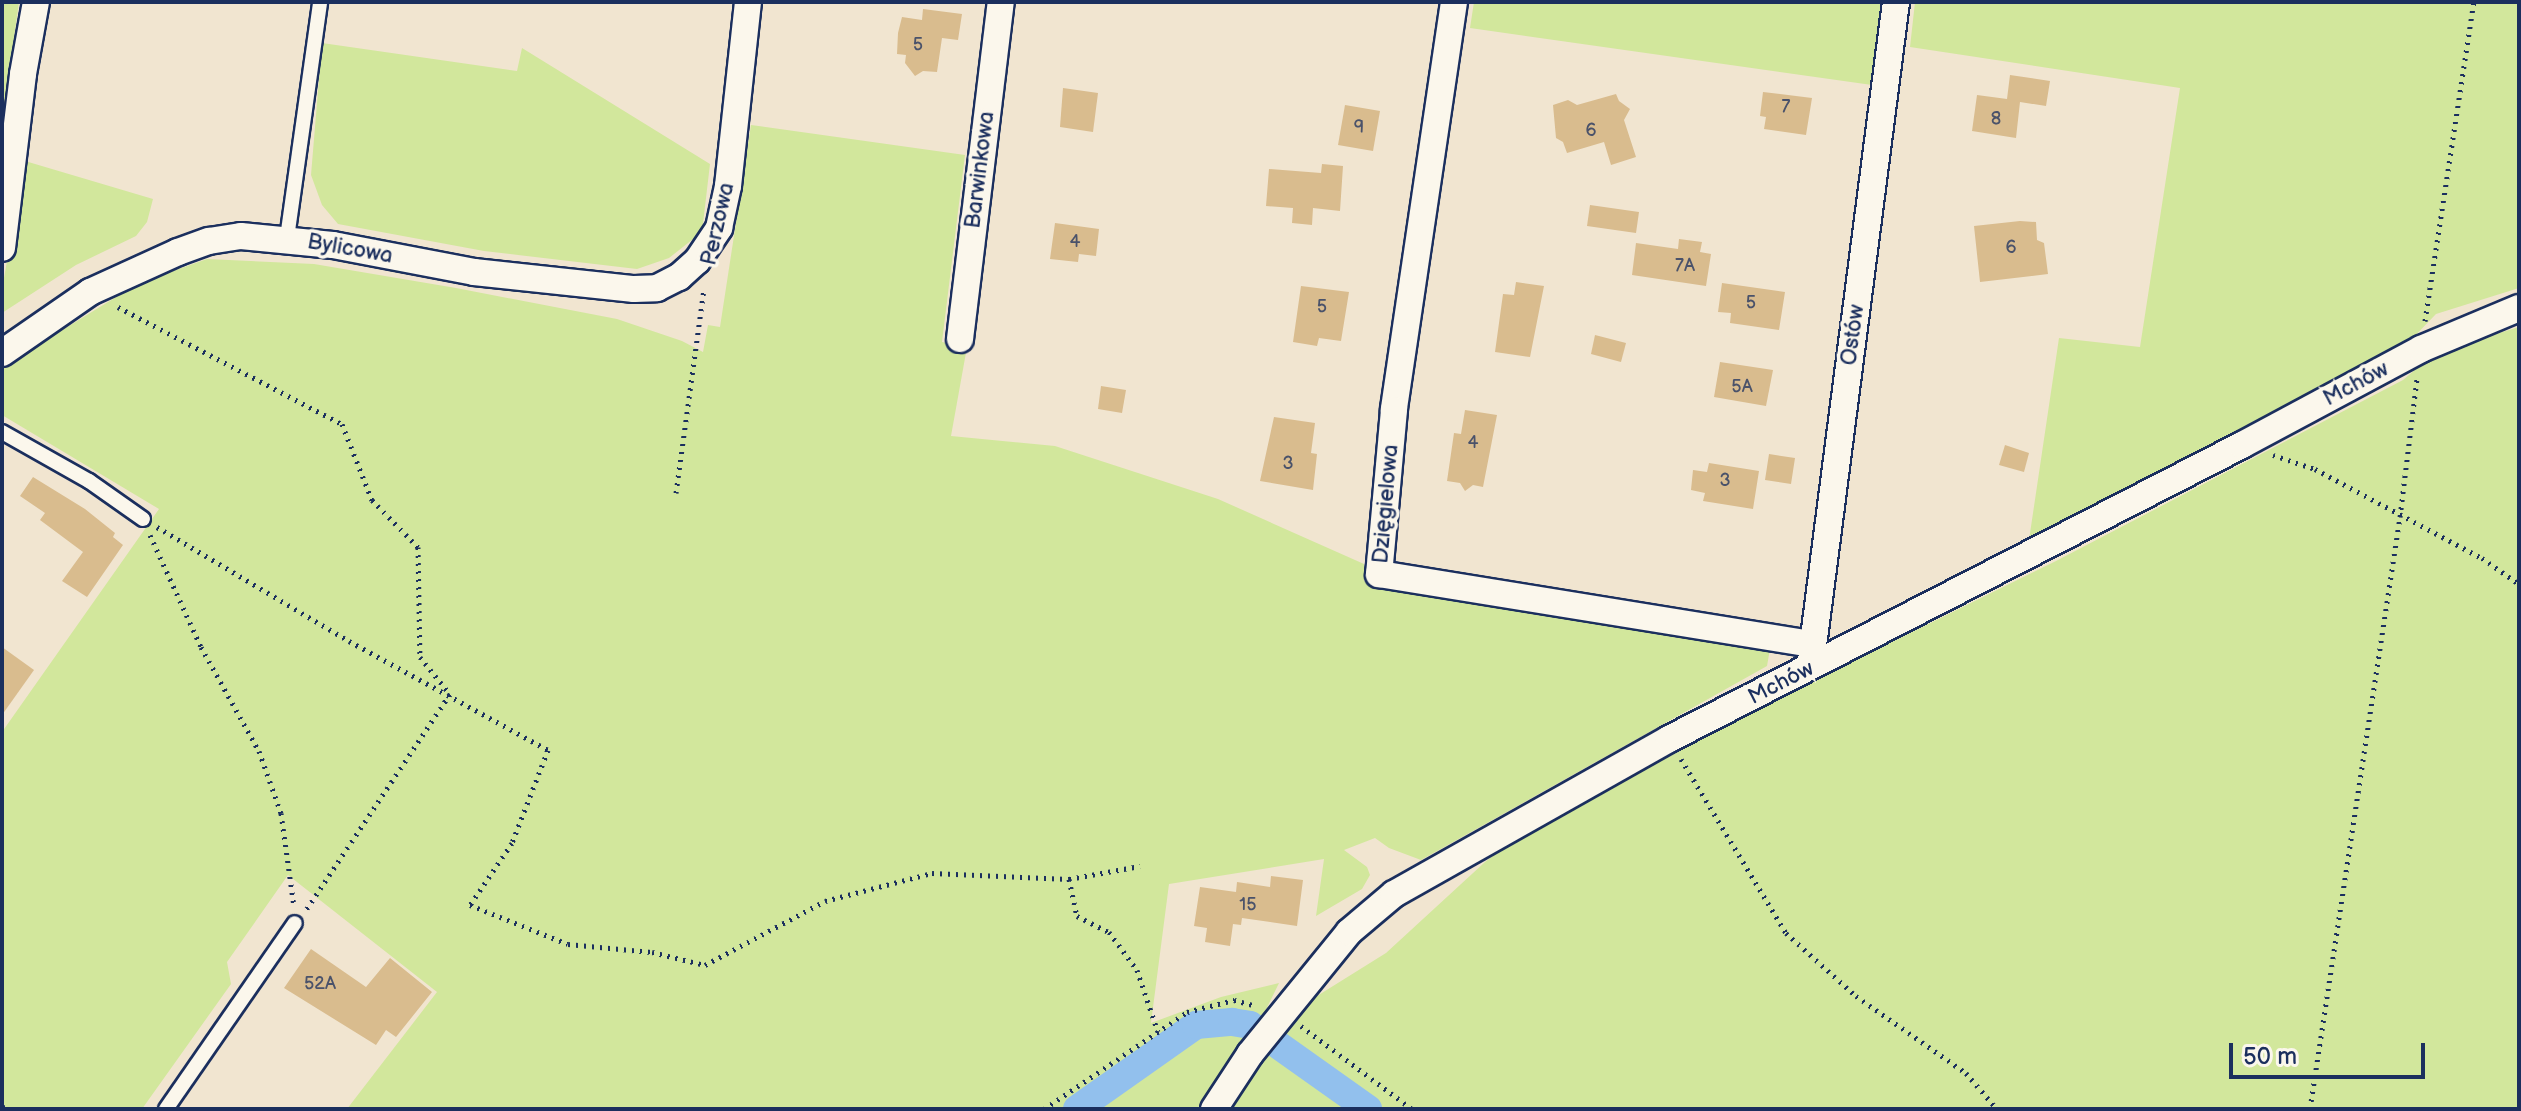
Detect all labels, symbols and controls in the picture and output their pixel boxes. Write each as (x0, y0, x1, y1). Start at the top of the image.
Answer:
house number: 5 (913, 34, 923, 56)
house number: 7 (1782, 96, 1790, 118)
house number: 8 (1991, 108, 2001, 130)
street label: Barwinkowa (960, 110, 1000, 230)
house number: 9 (1354, 117, 1364, 139)
house number: 6 (1586, 120, 1596, 142)
street label: Perzowa (696, 180, 740, 268)
street label: Bylicowa (305, 229, 395, 269)
house number: 4 (1070, 231, 1080, 253)
house number: 6 (2006, 237, 2016, 259)
house number: 7A (1675, 255, 1695, 277)
house number: 5 (1746, 292, 1756, 314)
house number: 5 (1317, 296, 1327, 318)
street label: Ostów (1836, 303, 1870, 367)
street label: Mchów (2319, 356, 2393, 412)
house number: 5A (1731, 376, 1753, 398)
house number: 4 (1468, 432, 1478, 454)
street label: Dzięgielowa (1368, 443, 1404, 565)
house number: 3 (1282, 453, 1294, 475)
house number: 3 (1719, 470, 1731, 492)
street label: Mchów (1744, 655, 1818, 711)
house number: 15 (1239, 894, 1257, 916)
house number: 52A (304, 973, 336, 995)
scale bar (2233, 1027, 2429, 1077)
text: 50 m (2243, 1042, 2297, 1071)

